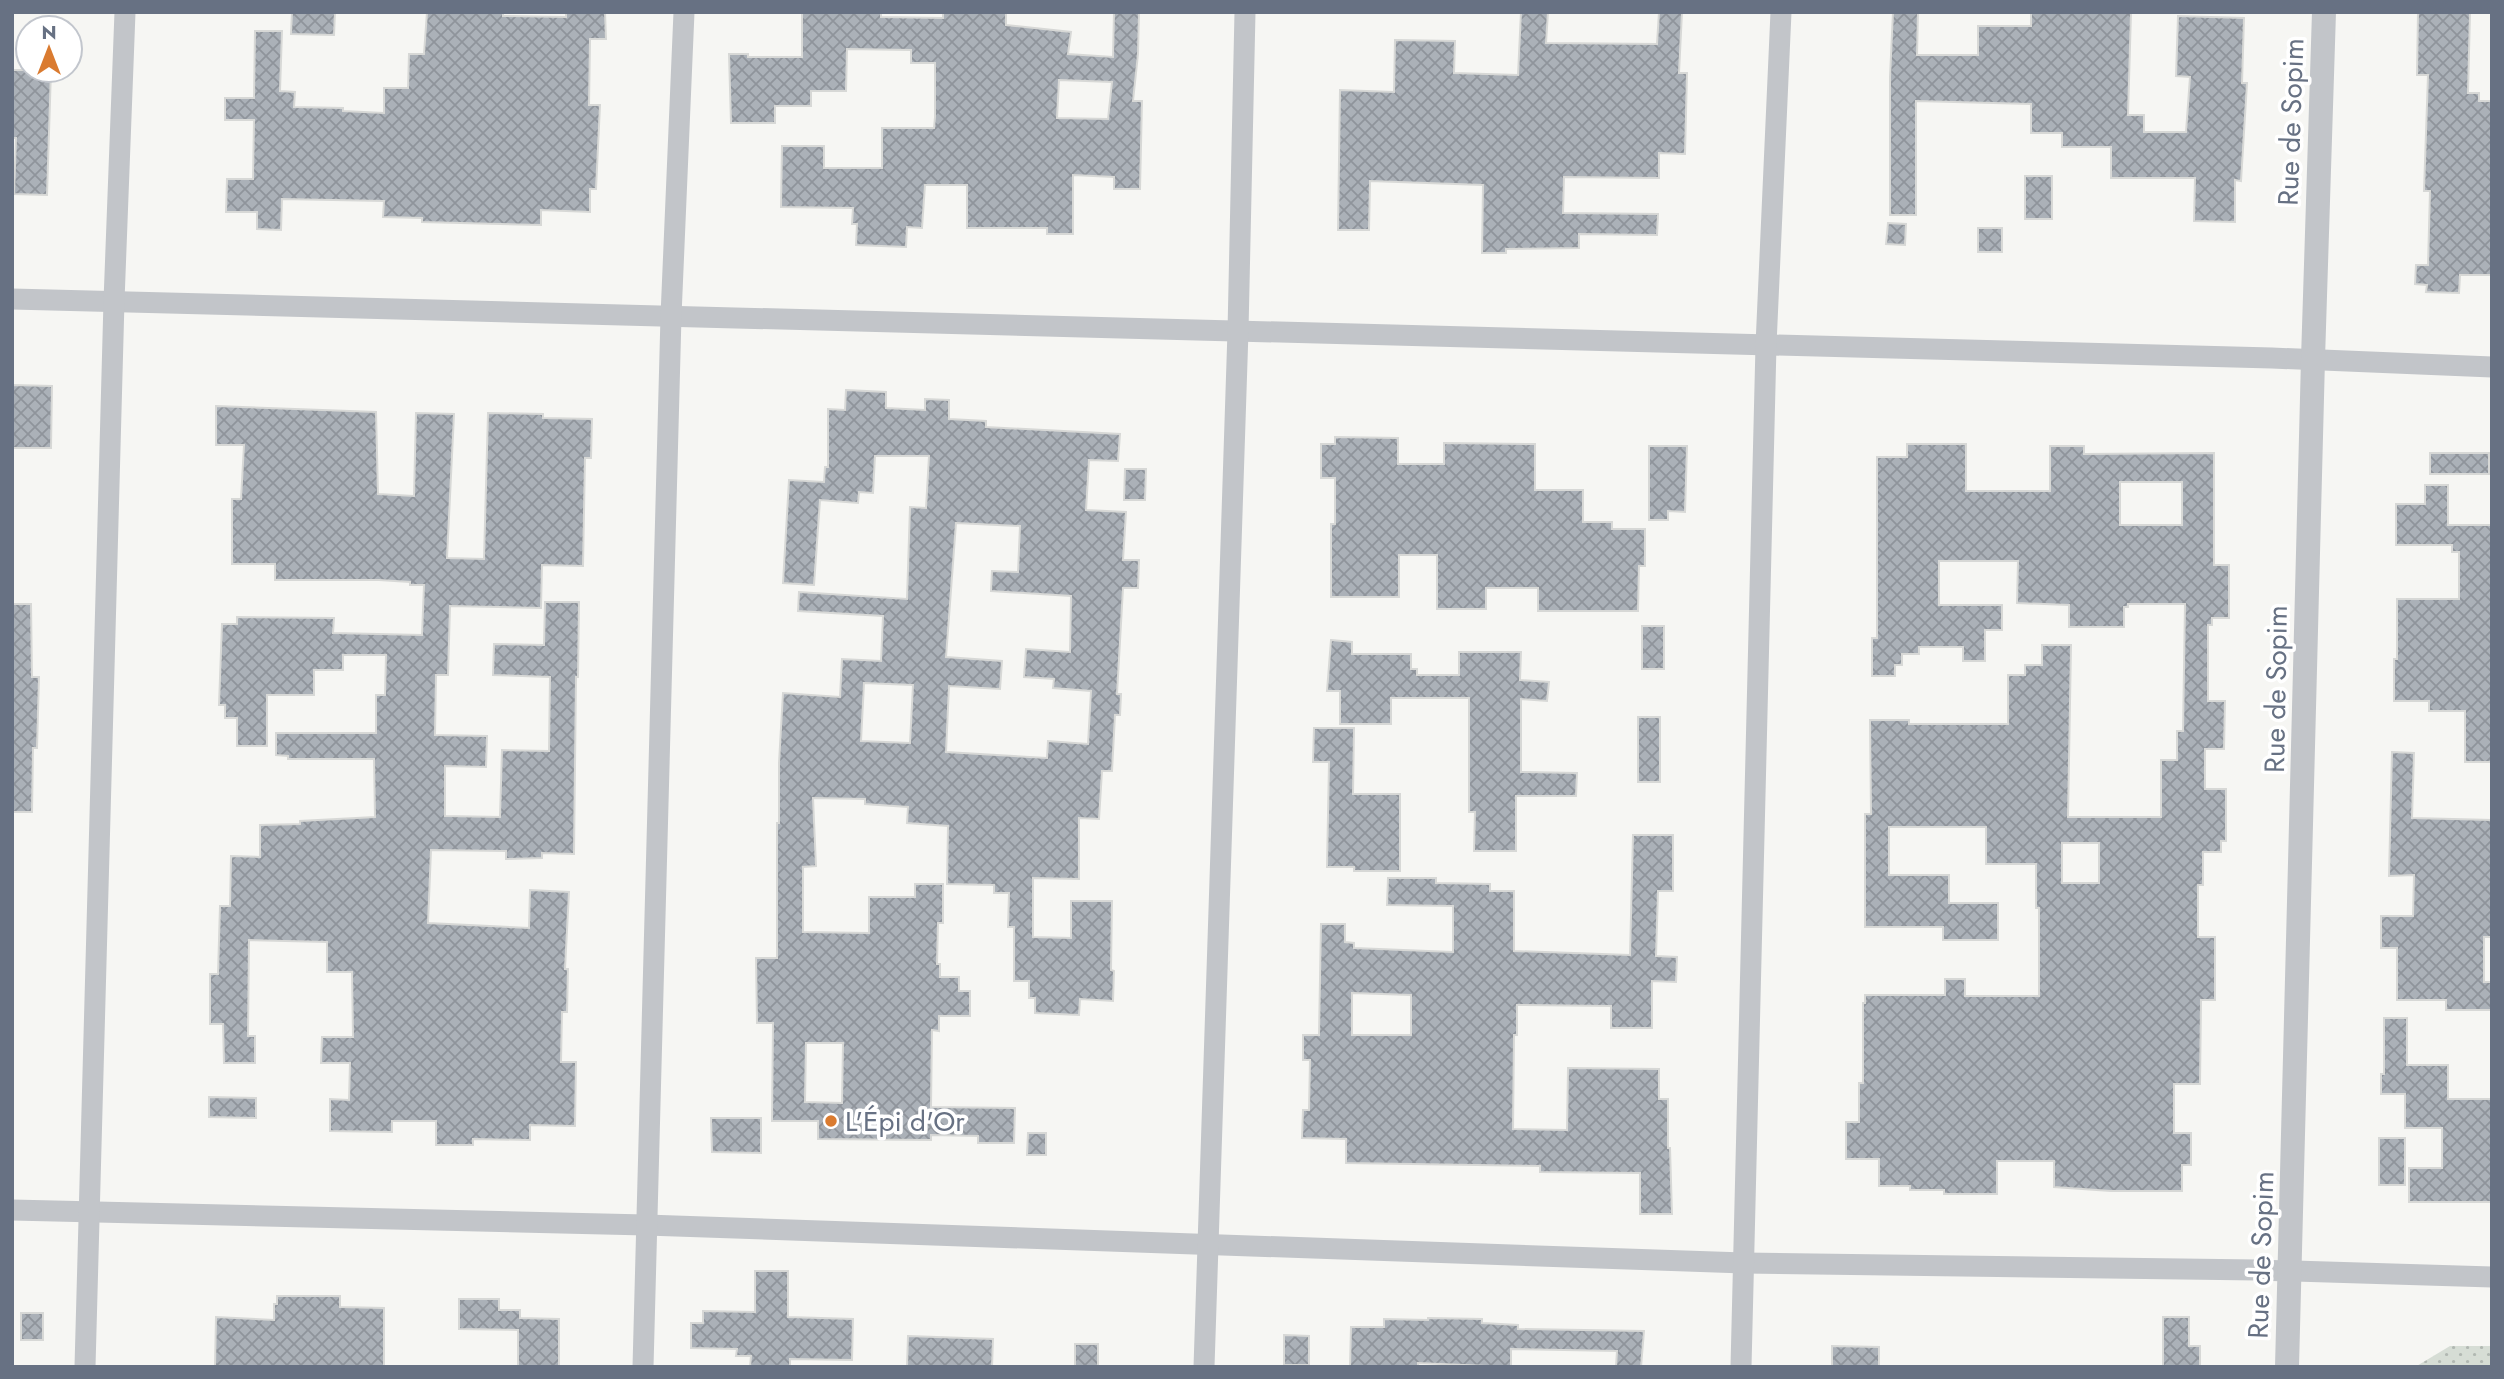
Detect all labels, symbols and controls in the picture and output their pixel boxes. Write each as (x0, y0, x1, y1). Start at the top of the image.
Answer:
north arrow (14, 14, 84, 84)
text: N (41, 19, 57, 46)
street label: Rue de Sopim (2268, 37, 2314, 207)
street label: Rue de Sopim (2254, 605, 2298, 773)
place label: L'Épi d'Or (845, 1101, 965, 1142)
marker: L'Épi d'Or (823, 1113, 839, 1129)
street label: Rue de Sopim (2238, 1170, 2284, 1340)

